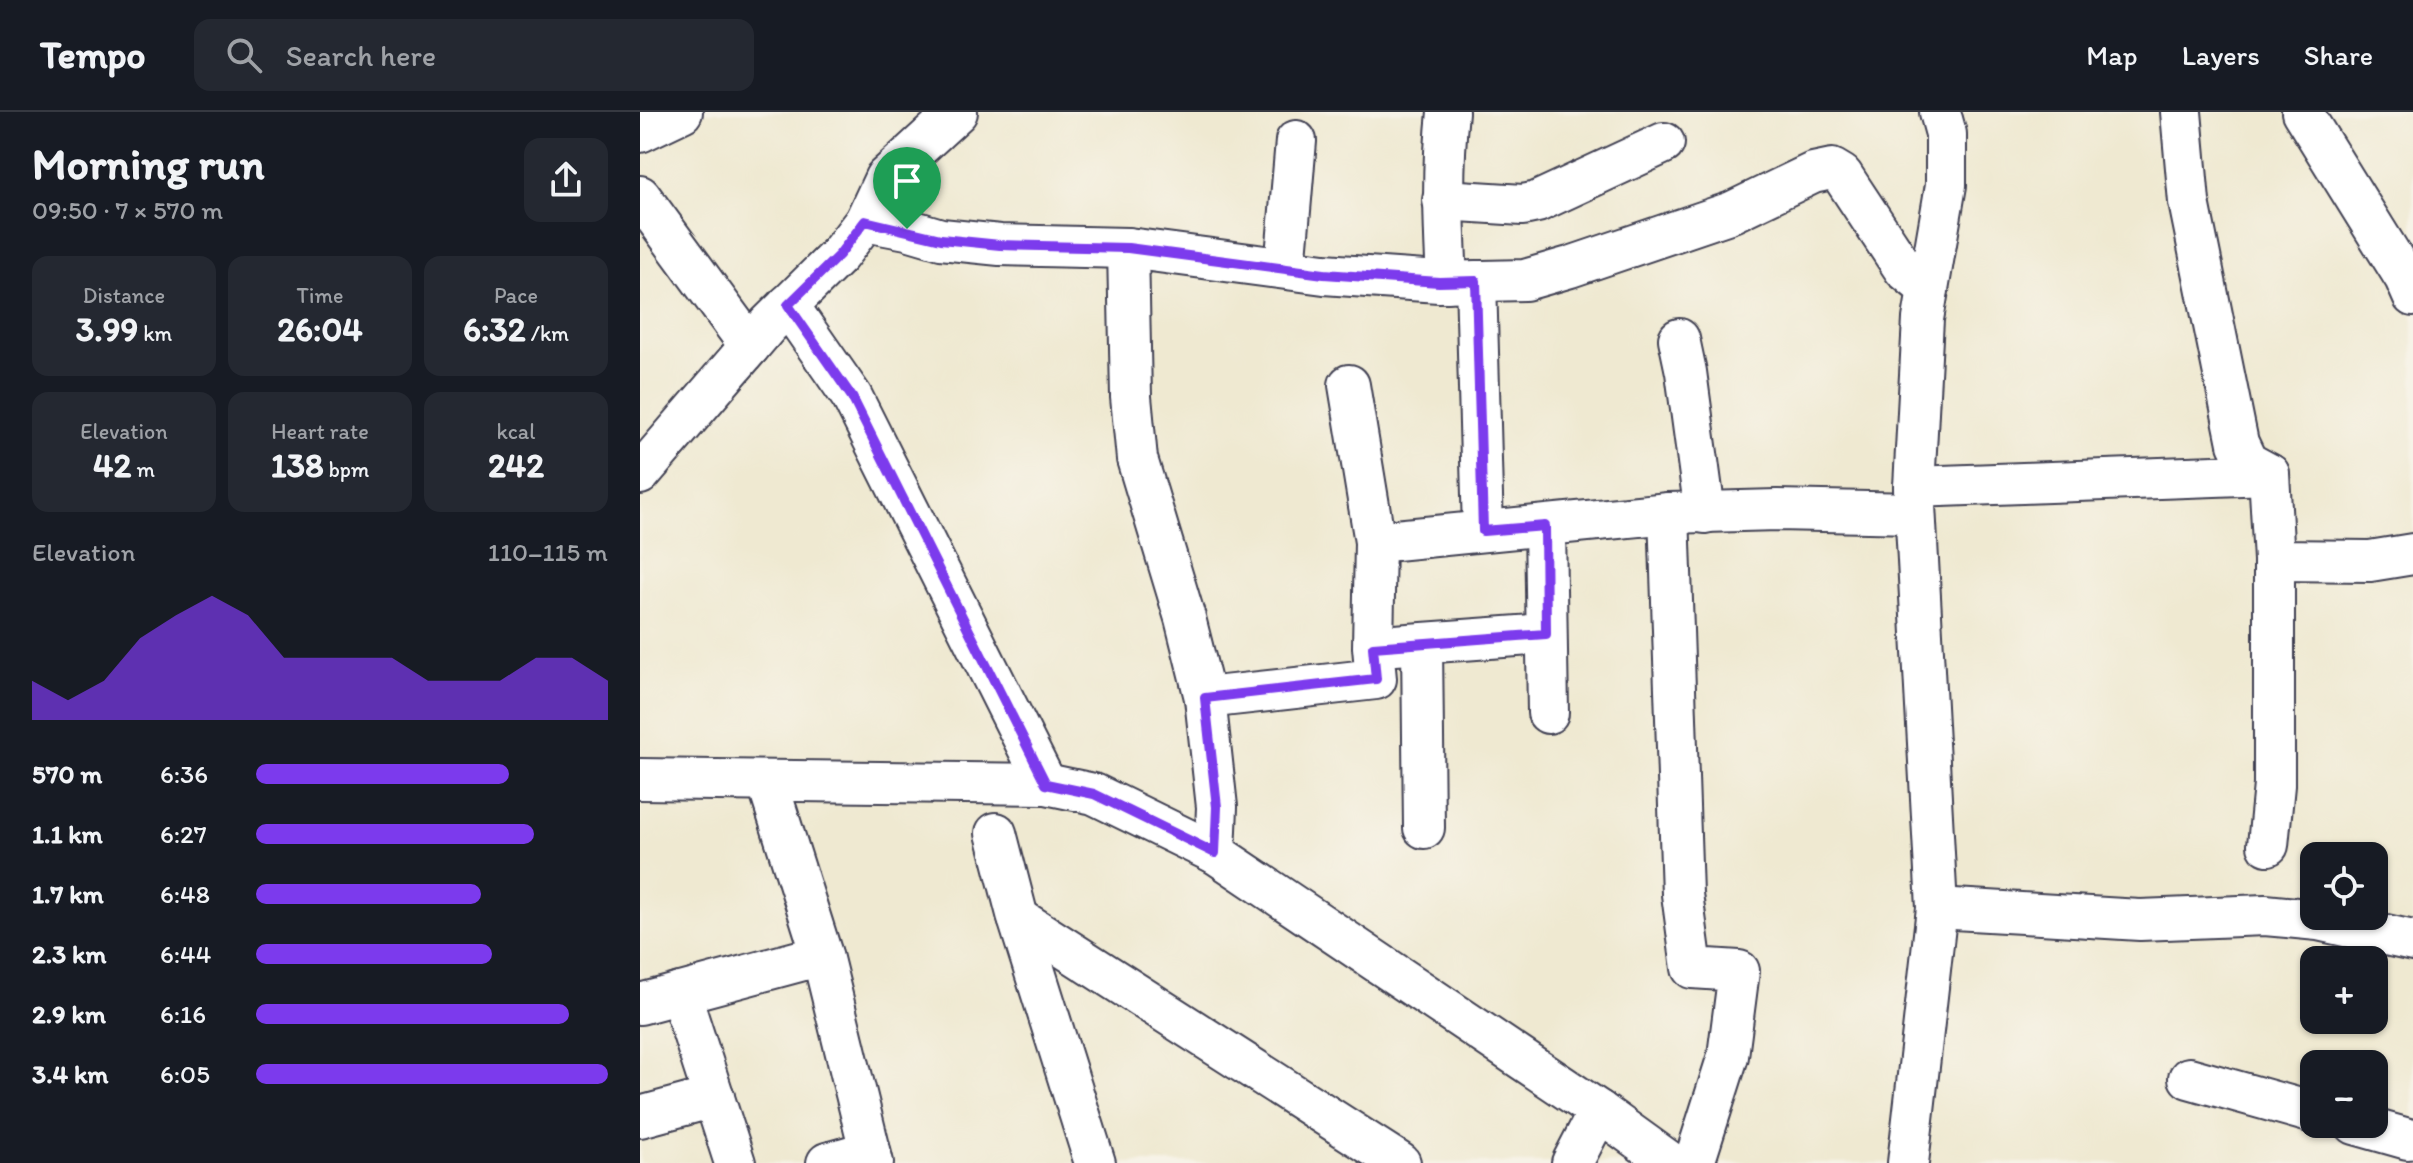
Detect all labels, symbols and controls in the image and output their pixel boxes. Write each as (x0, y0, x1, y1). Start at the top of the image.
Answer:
search box (194, 19, 754, 91)
text: Tempo (40, 32, 146, 78)
icon: search (222, 33, 266, 77)
text: Search here (286, 37, 436, 74)
text: Map (2086, 38, 2138, 72)
text: Layers (2182, 38, 2260, 72)
text: Share (2304, 38, 2373, 72)
text: Morning run (32, 137, 265, 190)
button: share (524, 138, 608, 222)
pin (873, 147, 941, 229)
icon: arrive (885, 159, 929, 203)
text: 09:50 · 7 × 570 m (32, 194, 223, 226)
text: Distance (83, 282, 165, 309)
text: Time (297, 282, 343, 309)
text: Pace (494, 282, 538, 309)
text: 3.99 (76, 309, 138, 350)
text: 26:04 (277, 309, 363, 350)
text: 6:32 (463, 309, 526, 350)
text: km (138, 320, 172, 347)
text: /km (526, 320, 569, 347)
text: Elevation (80, 418, 168, 445)
text: Heart rate (271, 418, 369, 445)
text: kcal (496, 418, 536, 445)
text: 42 (93, 445, 131, 486)
text: 138 (271, 445, 324, 486)
text: 242 (488, 445, 544, 486)
text: m (131, 456, 155, 483)
text: bpm (324, 456, 369, 483)
text: Elevation (32, 536, 135, 568)
text: 110–115 m (488, 536, 608, 568)
text: 570 m (32, 758, 102, 790)
text: 6:36 (160, 758, 208, 790)
text: 1.1 km (32, 818, 103, 850)
text: 6:27 (160, 818, 207, 850)
map controls (2300, 842, 2388, 1138)
button: locate (2300, 842, 2388, 930)
text: 1.7 km (32, 878, 104, 910)
text: 6:48 (160, 878, 210, 910)
text: 2.3 km (32, 938, 106, 970)
text: 6:44 (160, 938, 211, 970)
button: + (2300, 946, 2388, 1034)
text: 2.9 km (32, 998, 106, 1030)
text: 6:16 (160, 998, 206, 1030)
button: − (2300, 1050, 2388, 1138)
text: 3.4 km (32, 1058, 108, 1090)
text: 6:05 (160, 1058, 210, 1090)

